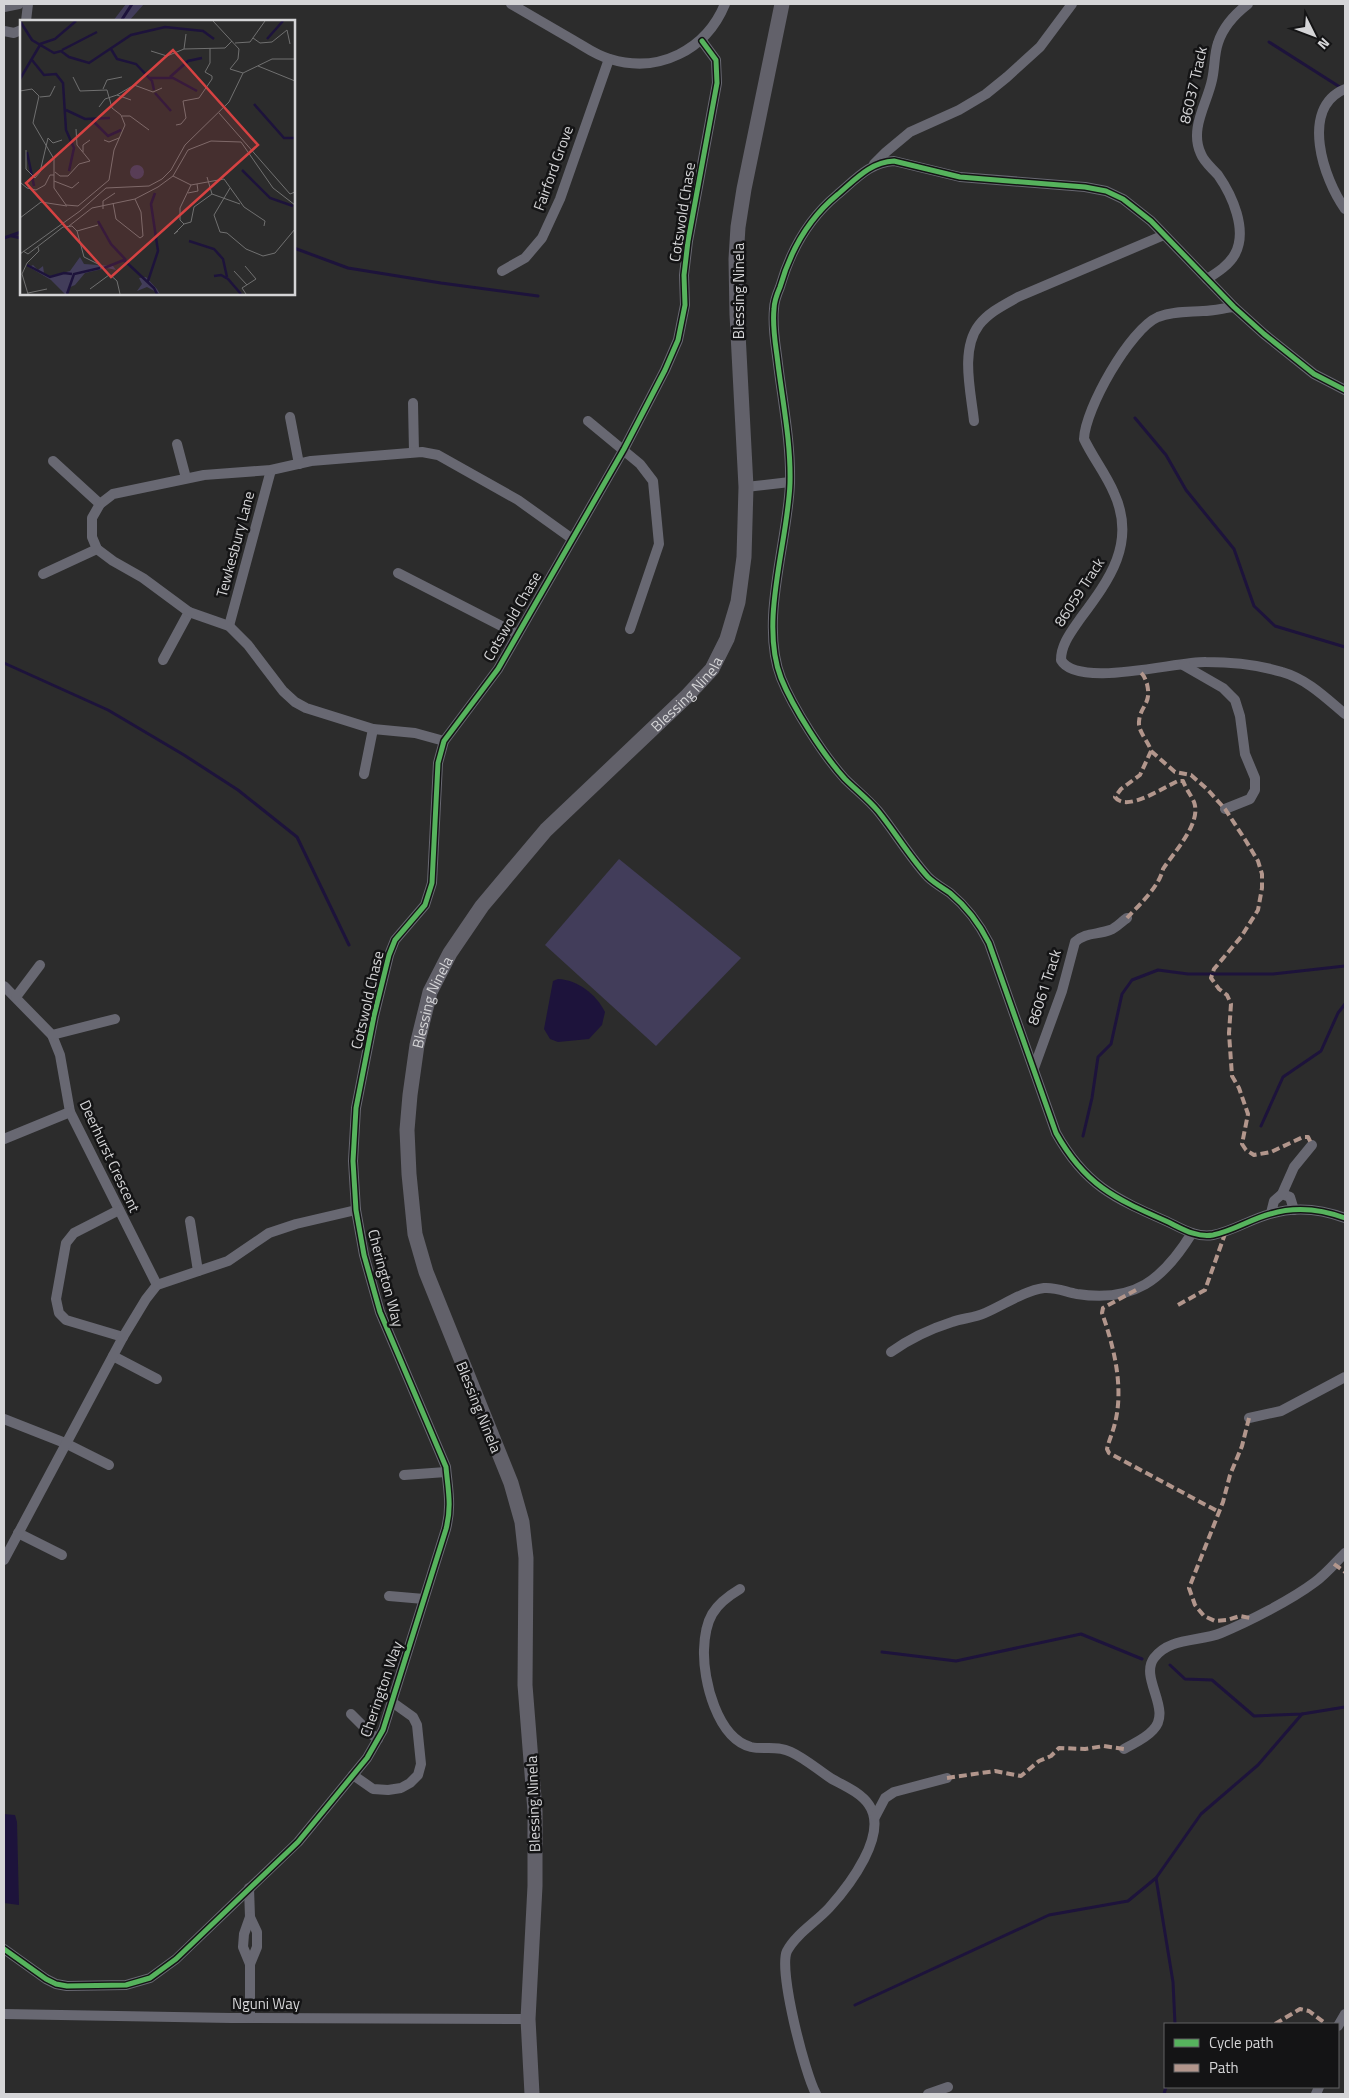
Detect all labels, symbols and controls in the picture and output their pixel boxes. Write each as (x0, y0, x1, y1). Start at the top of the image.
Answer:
north arrow (1289, 10, 1339, 60)
inset map (20, 20, 295, 295)
text: N (1313, 33, 1335, 55)
street label: 86037 Track (1173, 44, 1213, 126)
street label: Fairford Grove (527, 122, 579, 214)
street label: Cotswold Chase (663, 161, 701, 263)
street label: Blessing Ninela (727, 242, 750, 339)
street label: Tewkesbury Lane (210, 488, 260, 600)
street label: 86059 Track (1048, 553, 1110, 631)
street label: Cotswold Chase (477, 567, 547, 665)
street label: Blessing Ninela (645, 652, 728, 737)
street label: 86061 Track (1021, 946, 1067, 1028)
street label: Cotswold Chase (345, 949, 389, 1051)
street label: Blessing Ninela (405, 951, 458, 1050)
street label: Deerhurst Crescent (74, 1096, 146, 1217)
street label: Cherington Way (362, 1227, 410, 1329)
street label: Blessing Ninela (450, 1358, 508, 1457)
street label: Cherington Way (354, 1638, 408, 1740)
street label: Blessing Ninela (520, 1755, 546, 1853)
street label: Nguni Way (232, 1992, 300, 2015)
legend (1164, 2023, 1339, 2088)
text: Cycle path (1209, 2031, 1274, 2054)
text: Path (1209, 2056, 1239, 2079)

